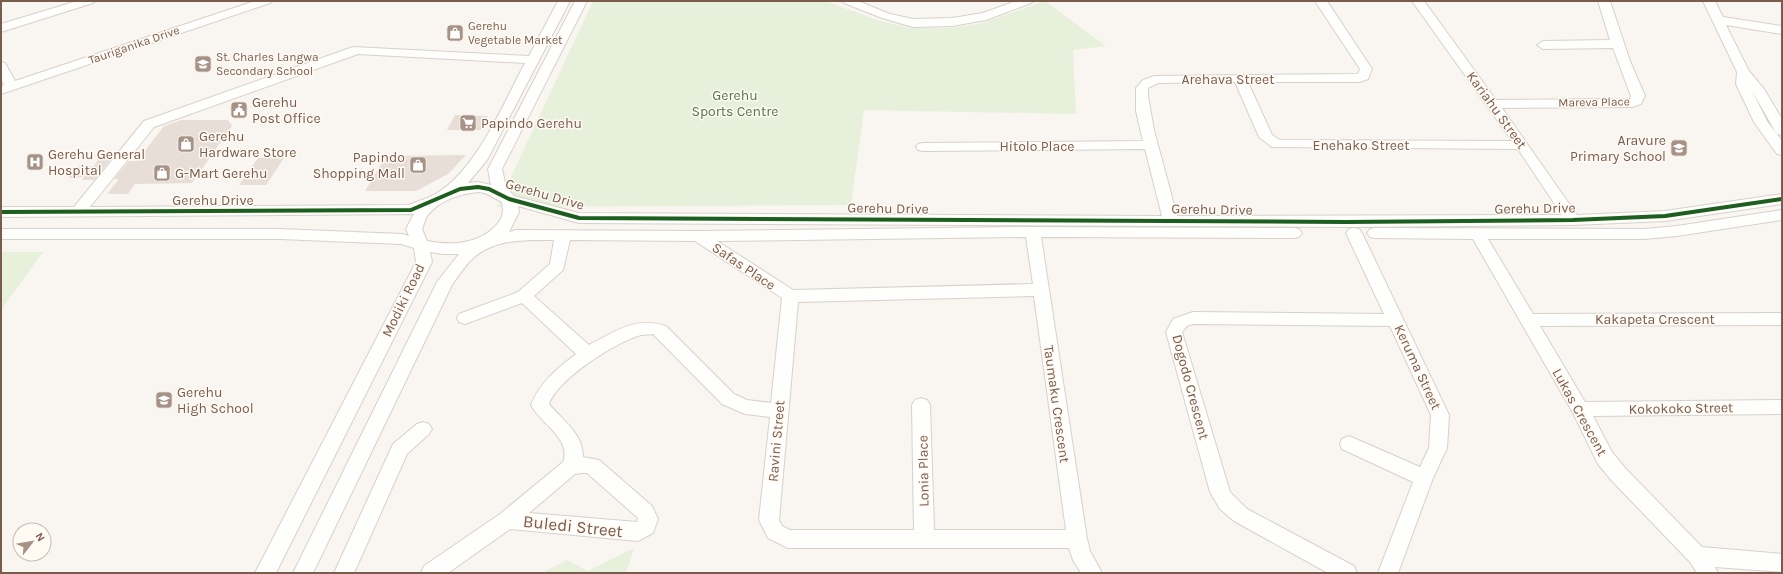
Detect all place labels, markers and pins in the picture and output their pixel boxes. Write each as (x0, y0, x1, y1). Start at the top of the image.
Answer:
place label: Gerehu Vegetable Market (468, 19, 563, 47)
shop icon: Gerehu Vegetable Market (445, 23, 465, 43)
place label: St. Charles Langwa Secondary School (216, 50, 319, 78)
school or university icon: St. Charles Langwa Secondary School (193, 54, 213, 74)
place label: Gerehu Post Office (252, 94, 321, 127)
public building icon: Gerehu Post Office (229, 100, 249, 120)
supermarket icon: Papindo Gerehu (458, 113, 478, 133)
place label: Papindo Gerehu (481, 115, 582, 132)
place label: Gerehu Hardware Store (199, 128, 296, 161)
place label: Aravure Primary School (1570, 132, 1666, 165)
shop icon: Gerehu Hardware Store (176, 134, 196, 154)
school or university icon: Aravure Primary School (1669, 138, 1689, 158)
place label: Gerehu General Hospital (48, 146, 145, 179)
place label: Papindo Shopping Mall (313, 149, 405, 182)
hospital icon: Gerehu General Hospital (25, 152, 45, 172)
shop icon: Papindo Shopping Mall (408, 155, 428, 175)
shop icon: G-Mart Gerehu (152, 163, 172, 183)
place label: G-Mart Gerehu (175, 165, 267, 182)
place label: Gerehu High School (177, 384, 254, 417)
school or university icon: Gerehu High School (154, 390, 174, 410)

